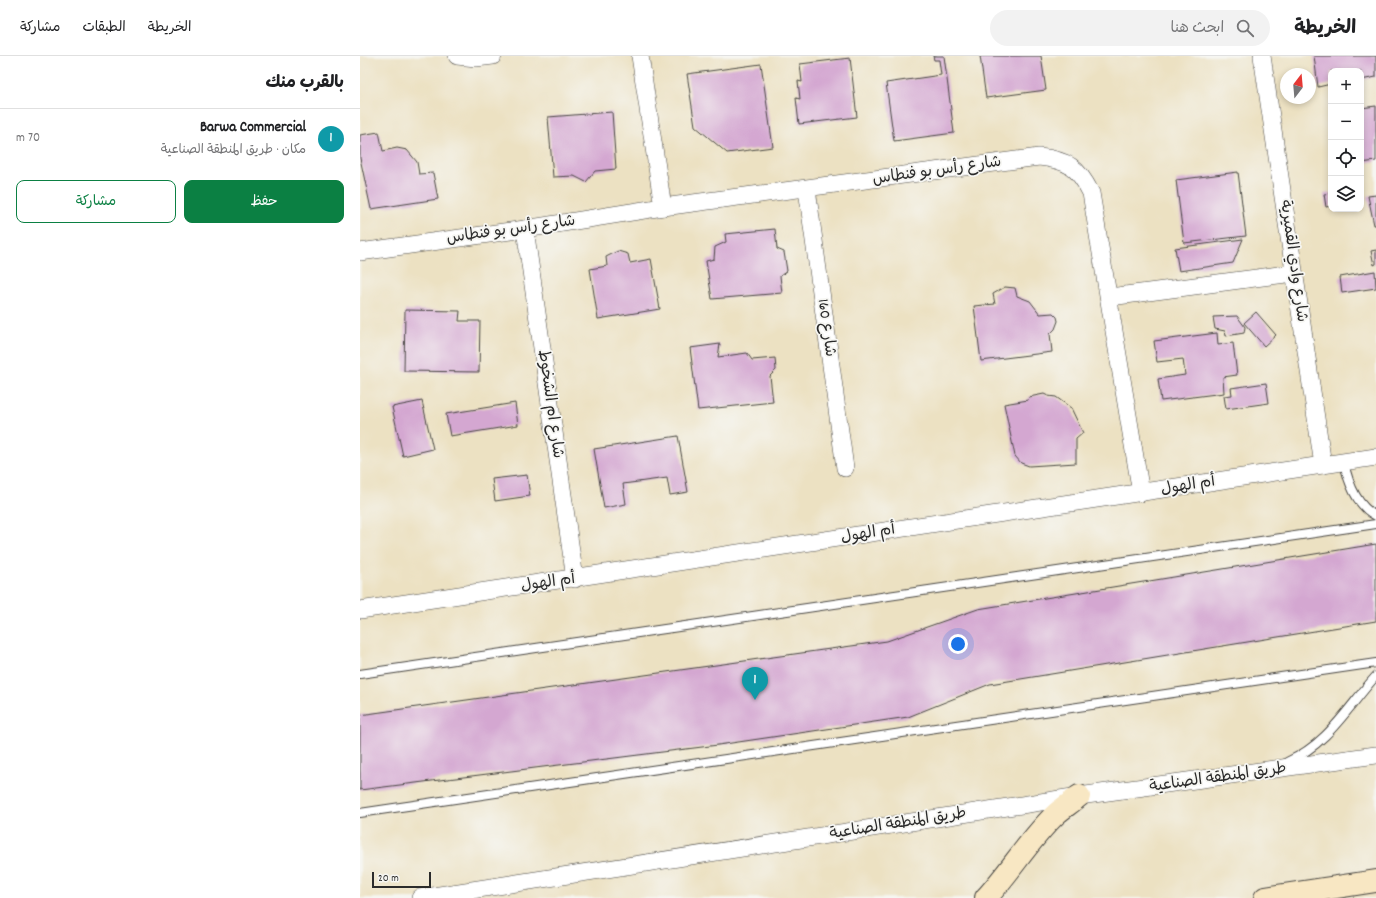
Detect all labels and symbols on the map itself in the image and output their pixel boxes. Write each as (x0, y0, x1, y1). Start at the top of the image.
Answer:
north arrow (1280, 68, 1316, 104)
street label: شارع رأس بو فنطاس (871, 151, 1003, 191)
street label: شارع وادي القميرية (1273, 198, 1313, 324)
street label: شارع رأس بو فنطاس (445, 210, 577, 250)
street label: شارع 160 (811, 297, 841, 359)
street label: شارع ام الشخوط (531, 348, 569, 460)
street label: أم الهول (1159, 470, 1217, 502)
street label: أم الهول (839, 518, 897, 550)
street label: أم الهول (519, 568, 577, 598)
your location (948, 634, 968, 654)
pin: 1 (742, 667, 768, 700)
street label: طريق المنطقة الصناعية (1148, 757, 1288, 799)
street label: طريق المنطقة الصناعية (828, 802, 968, 846)
scale bar (372, 870, 431, 889)

